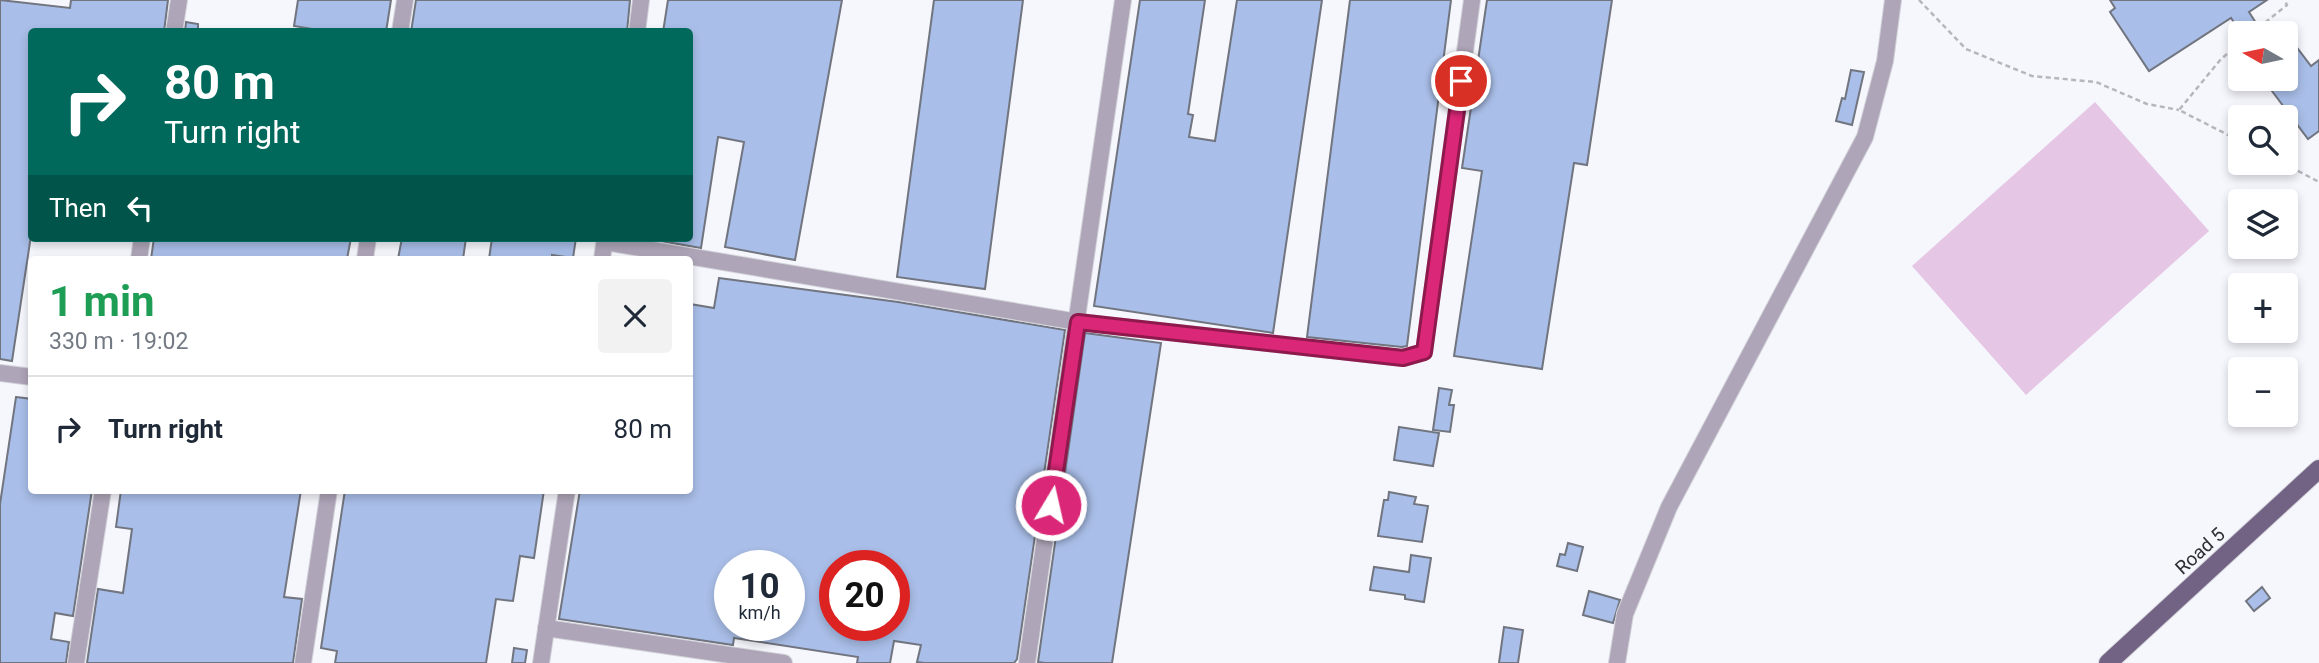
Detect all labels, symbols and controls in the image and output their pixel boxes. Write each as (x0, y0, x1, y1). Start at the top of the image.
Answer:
north arrow (2228, 21, 2298, 91)
map controls (2228, 21, 2298, 427)
pin (1431, 51, 1491, 111)
text: 80 m (164, 54, 275, 111)
icon: right (49, 56, 140, 147)
icon: arrive (1442, 62, 1480, 100)
button: search (2228, 105, 2298, 175)
text: Turn right (164, 113, 300, 151)
icon: left (121, 189, 159, 227)
button: layers (2228, 189, 2298, 259)
text: Then (49, 193, 107, 223)
button: + (2228, 273, 2298, 343)
text: 1 min (49, 277, 155, 326)
button: close (598, 279, 672, 353)
text: 330 m · 19:02 (49, 328, 188, 355)
button: − (2228, 357, 2298, 427)
icon: right (49, 410, 87, 448)
text: Turn right (108, 414, 223, 444)
text: 80 m (614, 414, 672, 444)
position arrow (1014, 468, 1088, 542)
street label: Road 5 (2170, 523, 2230, 579)
speed limit sign: 20 (819, 550, 910, 641)
text: 10 (739, 566, 780, 607)
text: km/h (738, 602, 781, 623)

